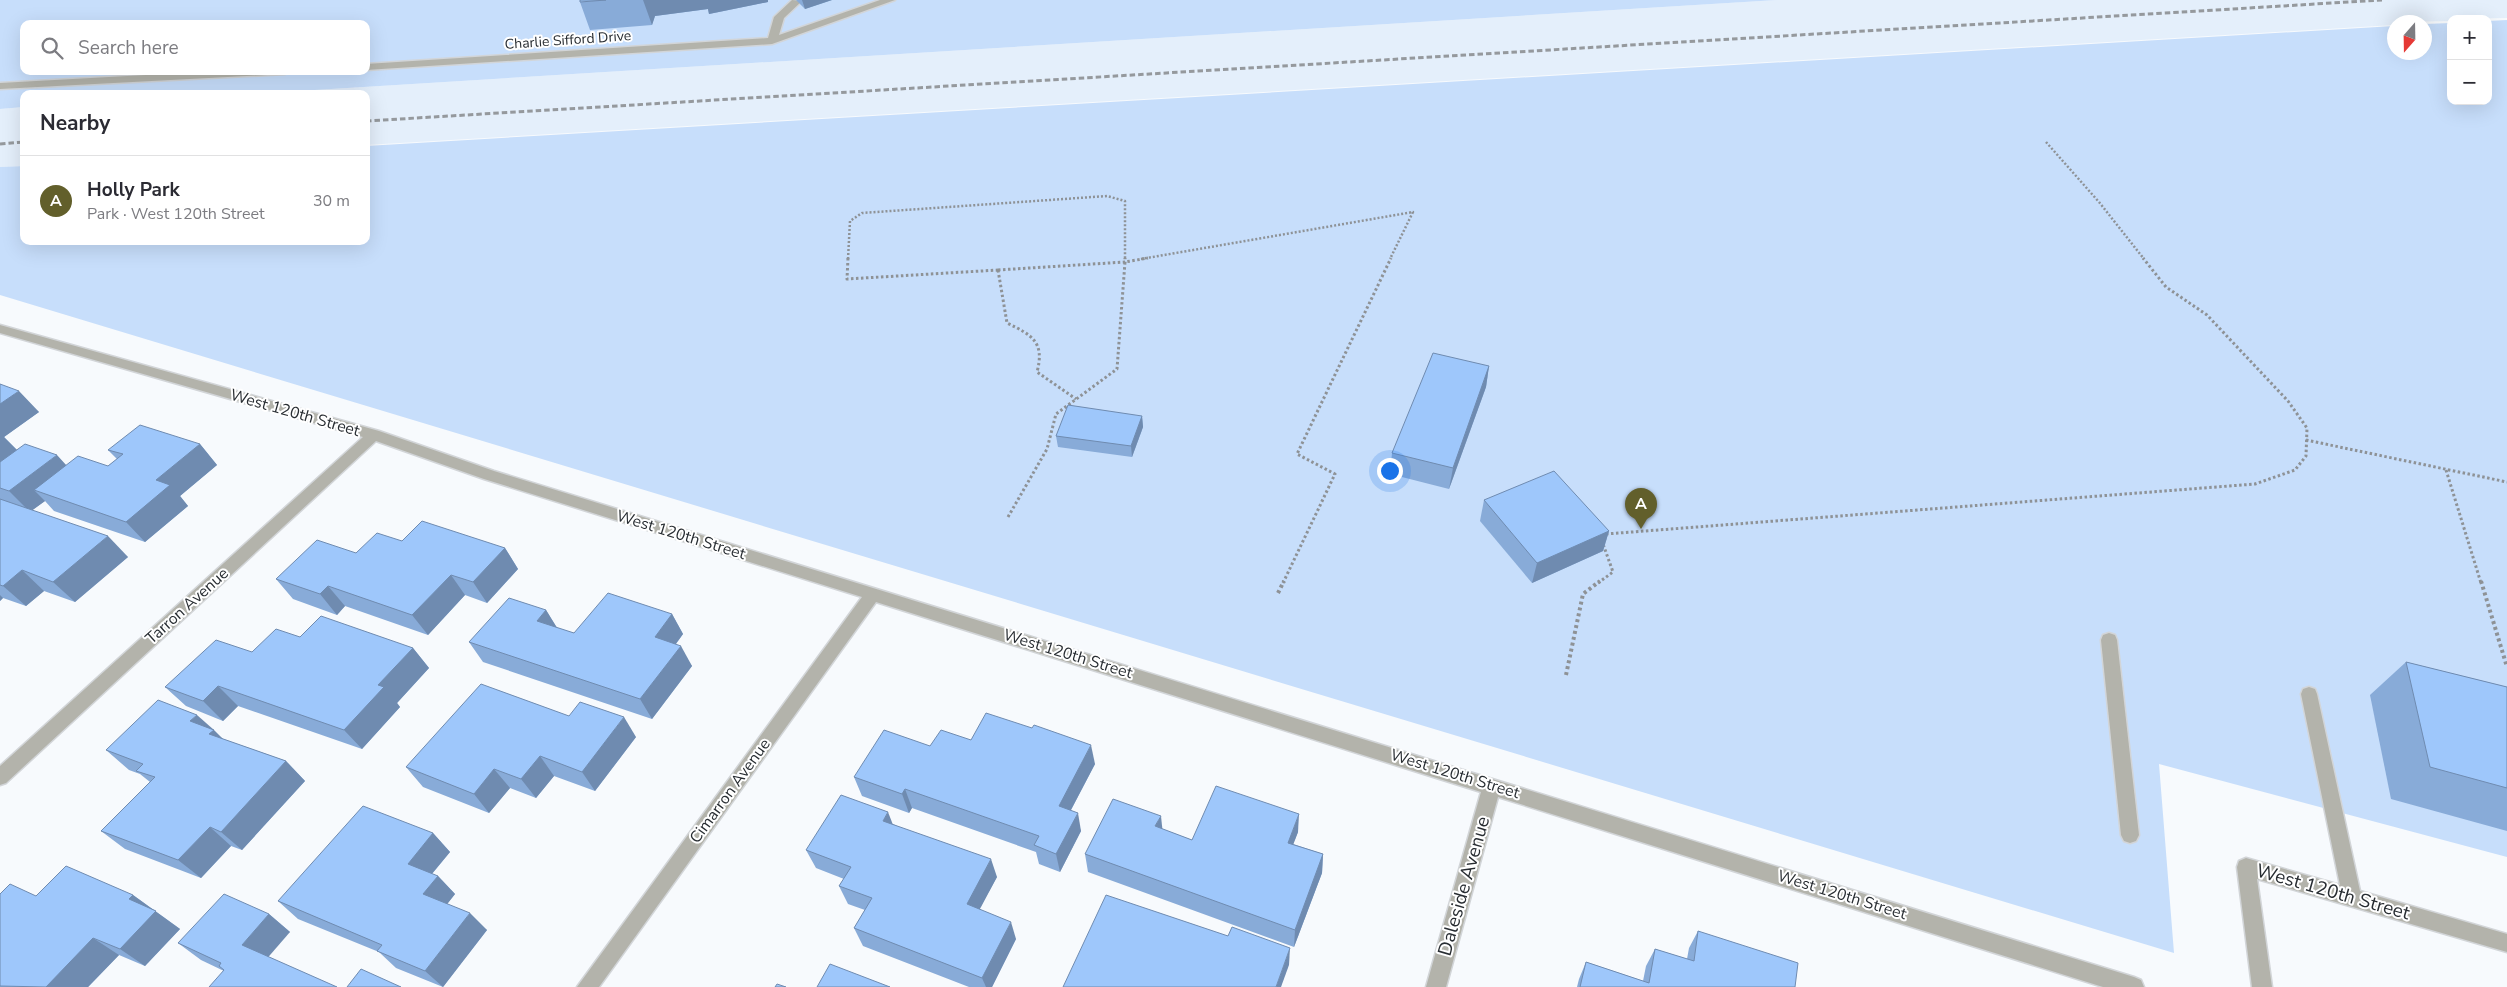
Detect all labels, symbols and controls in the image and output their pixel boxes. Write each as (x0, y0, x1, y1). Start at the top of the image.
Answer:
north arrow (2387, 15, 2432, 60)
map controls (2447, 15, 2492, 105)
button: + (2447, 15, 2492, 60)
search box (20, 20, 370, 75)
street label: Charlie Sifford Drive (504, 26, 632, 54)
icon: search (38, 34, 66, 62)
text: Search here (78, 35, 179, 61)
button: − (2447, 60, 2492, 105)
text: Nearby (40, 109, 110, 137)
text: Holly Park (87, 177, 180, 203)
text: A (50, 190, 62, 212)
text: 30 m (313, 190, 350, 212)
text: Park · West 120th Street (87, 203, 265, 225)
street label: West 120th Street (228, 384, 363, 442)
your location (1377, 458, 1403, 484)
pin: A (1625, 488, 1657, 529)
street label: West 120th Street (614, 505, 749, 565)
street label: Tarron Avenue (141, 563, 233, 649)
street label: West 120th Street (1001, 624, 1136, 684)
street label: Cimarron Avenue (684, 734, 776, 848)
street label: West 120th Street (1388, 744, 1523, 804)
street label: Daleside Avenue (1432, 813, 1496, 959)
street label: West 120th Street (2253, 858, 2413, 926)
street label: West 120th Street (1775, 865, 1910, 925)

